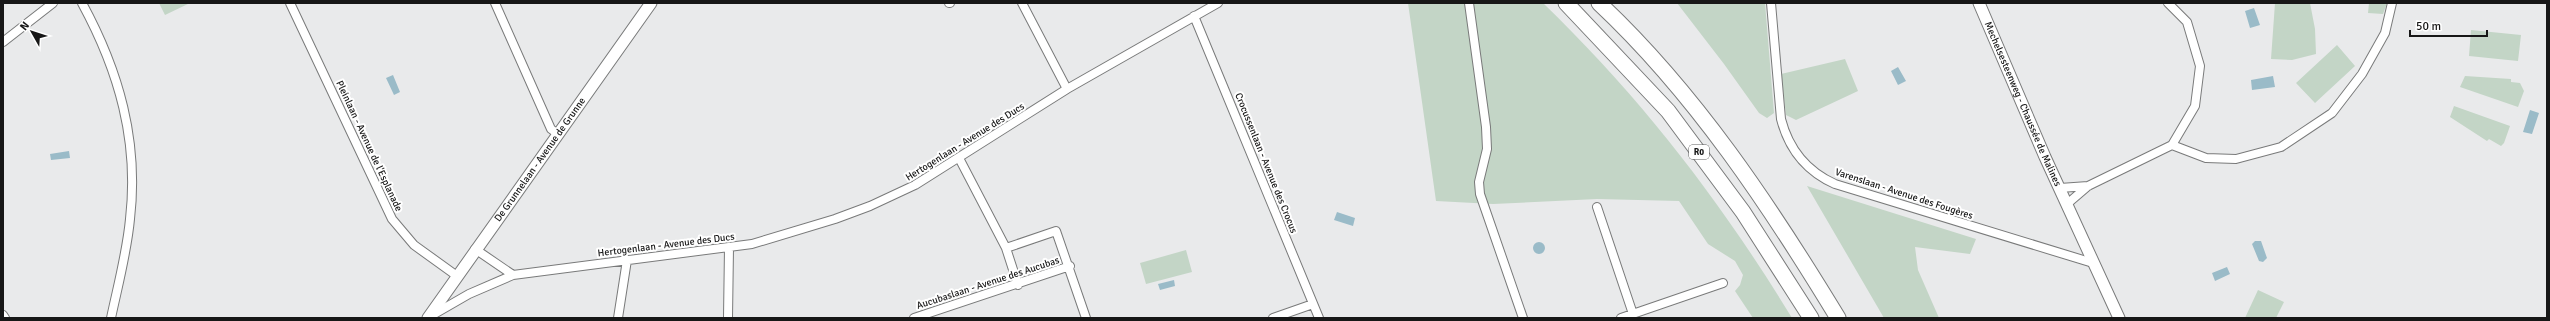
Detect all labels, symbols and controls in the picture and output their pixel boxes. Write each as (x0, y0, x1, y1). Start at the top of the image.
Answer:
north arrow (12, 12, 52, 52)
scale bar (2410, 12, 2487, 38)
text: N (17, 19, 32, 33)
text: 50 m (2416, 19, 2441, 34)
street label: Mechelsesteenweg - Chaussée de Malines (1982, 20, 2064, 189)
street label: Pleinlaan - Avenue de l'Esplanade (333, 79, 405, 213)
street label: Crocussenlaan - Avenue des Crocus (1232, 91, 1300, 235)
street label: De Grunnelaan - Avenue de Grunne (492, 95, 588, 224)
street label: Hertogenlaan - Avenue des Ducs (903, 100, 1027, 184)
road number: R0 (1689, 145, 1709, 159)
street label: Varenslaan - Avenue des Fougères (1834, 166, 1975, 222)
street label: Hertogenlaan - Avenue des Ducs (597, 231, 736, 259)
street label: Aucubaslaan - Avenue des Aucubas (915, 254, 1062, 312)

